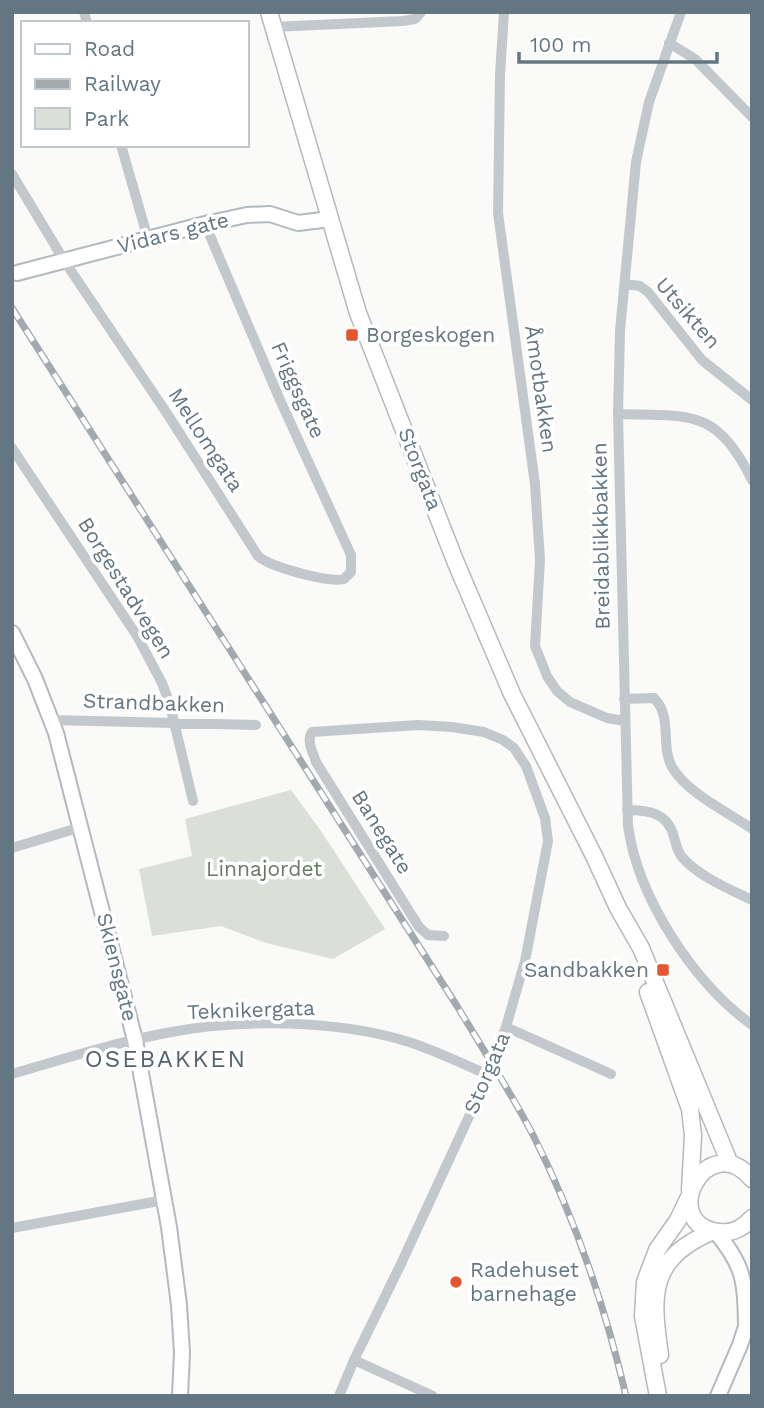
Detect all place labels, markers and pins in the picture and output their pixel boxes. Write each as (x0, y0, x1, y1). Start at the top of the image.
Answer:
place label: Borgeskogen (366, 322, 495, 347)
marker: Borgeskogen (344, 327, 360, 343)
place label: Sandbakken (524, 957, 649, 982)
marker: Sandbakken (655, 962, 671, 978)
place label: Radehuset barnehage (470, 1257, 579, 1306)
marker: Radehuset barnehage (448, 1274, 464, 1290)

